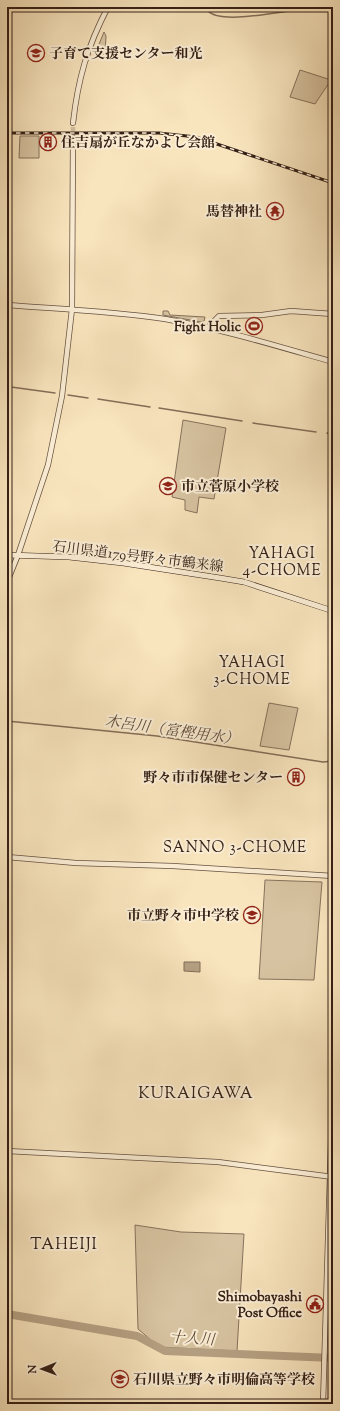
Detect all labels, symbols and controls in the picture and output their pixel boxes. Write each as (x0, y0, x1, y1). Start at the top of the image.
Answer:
school or university icon: 子育て支援センター和光 (26, 43, 46, 63)
place label: 子育て支援センター和光 (49, 45, 202, 65)
building icon: 住吉扇が丘なかよし会館 (38, 132, 58, 152)
place label: 住吉扇が丘なかよし会館 (61, 134, 215, 154)
temple icon: 馬替神社 (265, 201, 285, 221)
place label: 馬替神社 (206, 203, 262, 223)
sports icon: Fight Holic (244, 316, 264, 336)
place label: Fight Holic (174, 318, 242, 338)
school or university icon: 市立菅原小学校 (158, 476, 178, 496)
place label: 市立菅原小学校 (181, 478, 279, 498)
street label: 石川県道179号野々市鶴来線 (51, 538, 224, 578)
district label: YAHAGI 4-CHOME (243, 544, 321, 582)
district label: YAHAGI 3-CHOME (213, 653, 291, 691)
water label: 木呂川（富樫用水） (103, 712, 240, 751)
building icon: 野々市市保健センター (286, 767, 306, 787)
place label: 野々市市保健センター (144, 769, 283, 789)
district label: SANNO 3-CHOME (163, 838, 307, 859)
school or university icon: 市立野々市中学校 (242, 905, 262, 925)
place label: 市立野々市中学校 (127, 907, 239, 927)
district label: KURAIGAWA (138, 1083, 254, 1106)
district label: TAHEIJI (30, 1234, 98, 1257)
place label: Shimobayashi Post Office (217, 1288, 302, 1324)
public building icon: Shimobayashi Post Office (305, 1294, 325, 1314)
water label: 十人川 (169, 1327, 217, 1352)
north arrow (22, 1349, 62, 1389)
text: N (25, 1364, 41, 1375)
school or university icon: 石川県立野々市明倫高等学校 (110, 1369, 130, 1389)
place label: 石川県立野々市明倫高等学校 (133, 1371, 315, 1391)

